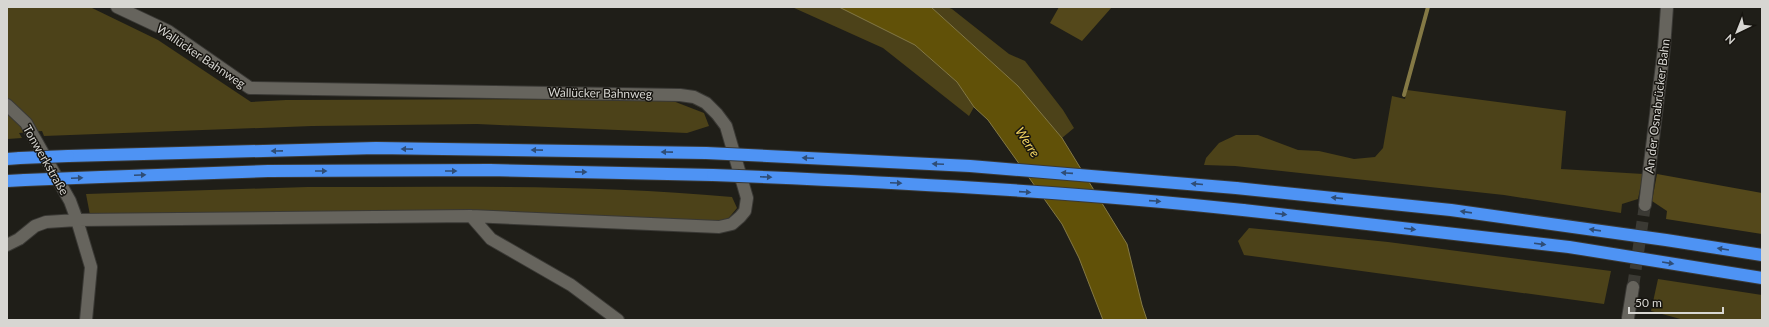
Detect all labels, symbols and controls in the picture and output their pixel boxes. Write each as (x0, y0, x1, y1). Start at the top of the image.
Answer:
north arrow (1717, 12, 1757, 52)
street label: Wallücker Bahnweg (154, 21, 248, 91)
text: N (1722, 32, 1737, 47)
street label: An der Osnabrücker Bahn (1641, 38, 1673, 174)
street label: Wallücker Bahnweg (548, 85, 652, 101)
street label: Tonwerkstraße (20, 122, 72, 198)
water label: Werre (1012, 124, 1044, 160)
one-way arrow (401, 145, 413, 152)
one-way arrow (530, 147, 543, 153)
one-way arrow (270, 148, 283, 154)
one-way arrow (660, 149, 673, 155)
one-way arrow (801, 155, 814, 161)
one-way arrow (932, 161, 944, 168)
one-way arrow (315, 168, 328, 174)
one-way arrow (445, 168, 458, 174)
one-way arrow (575, 169, 588, 175)
one-way arrow (1061, 170, 1073, 177)
one-way arrow (134, 172, 146, 179)
one-way arrow (71, 174, 83, 181)
one-way arrow (760, 174, 772, 181)
one-way arrow (890, 179, 902, 186)
one-way arrow (1191, 181, 1203, 188)
one-way arrow (1019, 188, 1031, 195)
one-way arrow (1331, 195, 1343, 201)
one-way arrow (1149, 198, 1161, 205)
one-way arrow (1460, 209, 1472, 215)
one-way arrow (1275, 211, 1287, 218)
one-way arrow (1404, 226, 1417, 232)
one-way arrow (1589, 227, 1601, 233)
one-way arrow (1534, 241, 1546, 247)
one-way arrow (1717, 246, 1730, 252)
one-way arrow (1662, 260, 1674, 266)
scale bar (1629, 289, 1723, 315)
text: 50 m (1635, 295, 1662, 310)

